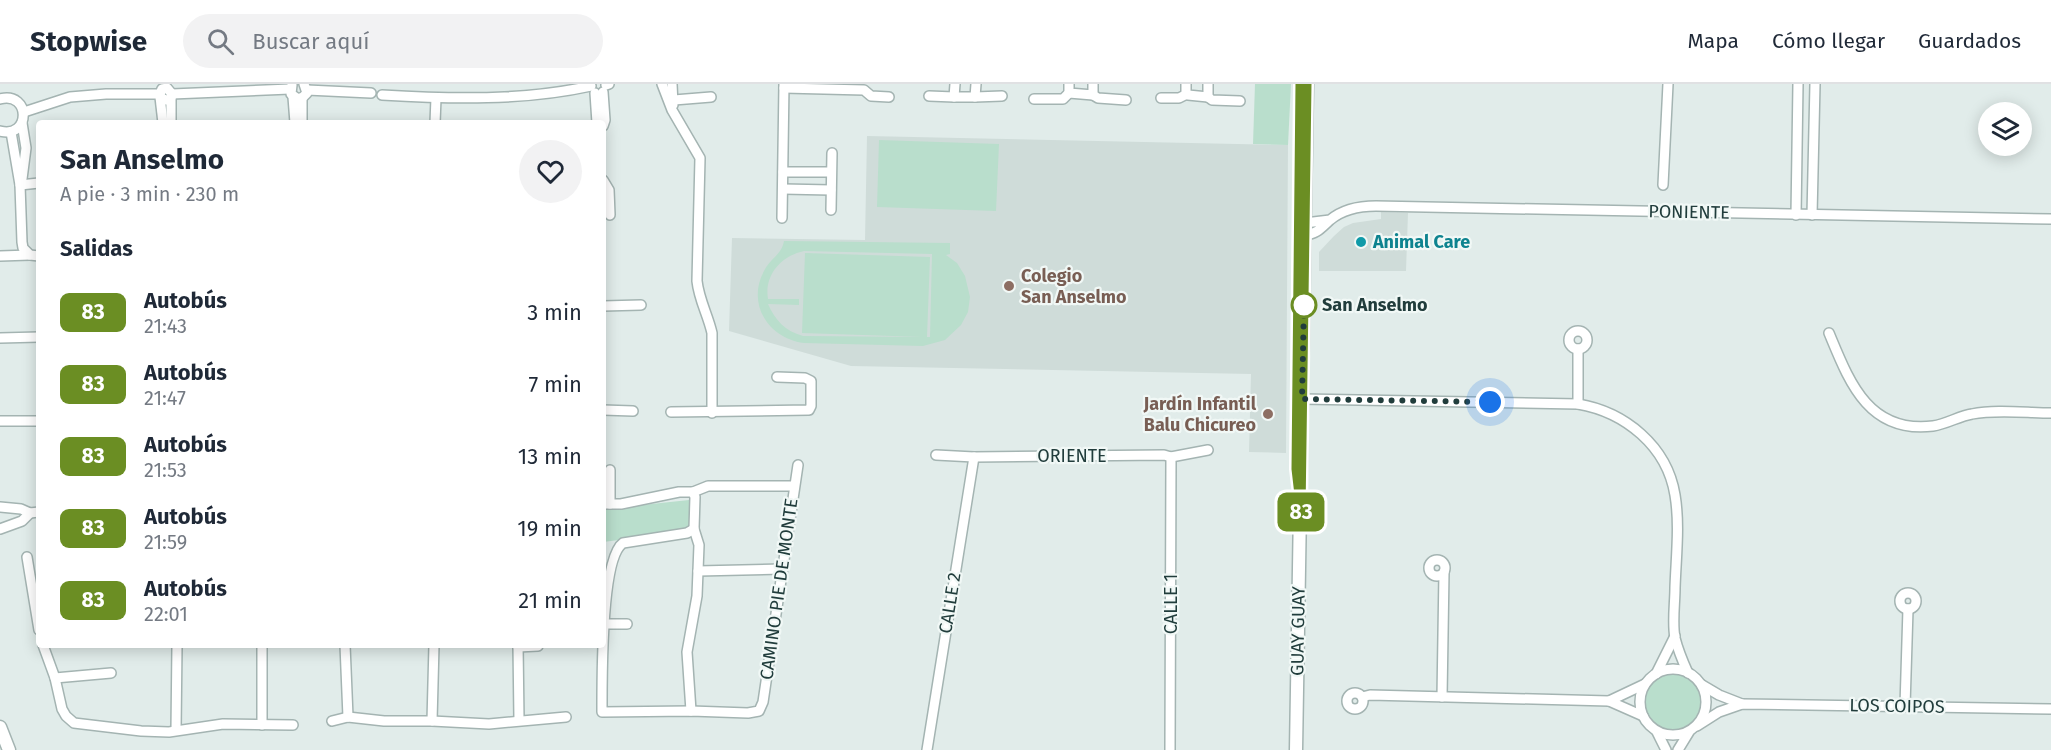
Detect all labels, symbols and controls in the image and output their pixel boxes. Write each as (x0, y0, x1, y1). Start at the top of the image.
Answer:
search box (183, 14, 603, 68)
text: Stopwise (30, 25, 147, 58)
icon: search (204, 25, 237, 58)
text: Buscar aquí (252, 28, 369, 55)
text: Mapa (1687, 28, 1739, 54)
text: Cómo llegar (1772, 28, 1885, 54)
text: Guardados (1918, 28, 2021, 54)
map controls (1978, 102, 2032, 156)
button: layers (1978, 102, 2032, 156)
button: heart (519, 140, 582, 203)
text: San Anselmo (60, 143, 224, 176)
text: A pie · 3 min · 230 m (60, 182, 239, 206)
street label: PONIENTE (1648, 200, 1730, 224)
place label: Animal Care (1372, 231, 1470, 253)
text: Salidas (60, 235, 133, 262)
marker: Animal Care (1354, 235, 1368, 249)
place label: Colegio San Anselmo (1021, 265, 1127, 308)
marker: Colegio San Anselmo (1002, 279, 1016, 293)
text: Autobús (144, 287, 227, 314)
marker: San Anselmo (1291, 292, 1317, 318)
place label: San Anselmo (1322, 294, 1428, 316)
text: 83 (81, 299, 105, 325)
text: 3 min (527, 299, 582, 326)
text: 21:43 (144, 314, 187, 338)
text: Autobús (144, 359, 227, 386)
text: 83 (81, 371, 105, 397)
text: 7 min (528, 371, 582, 398)
text: 21:47 (144, 386, 186, 410)
your location (1475, 387, 1505, 417)
place label: Jardín Infantil Balu Chicureo (1143, 393, 1257, 436)
marker: Jardín Infantil Balu Chicureo (1261, 407, 1275, 421)
text: Autobús (144, 431, 227, 458)
text: 83 (81, 443, 105, 469)
text: 13 min (518, 443, 582, 470)
street label: ORIENTE (1037, 445, 1107, 467)
text: 21:53 (144, 458, 187, 482)
line badge: 83 (1274, 492, 1328, 532)
street label: CAMINO PIE DE MONTE (755, 497, 803, 681)
text: 83 (1289, 499, 1313, 525)
text: Autobús (144, 503, 227, 530)
text: 83 (81, 515, 105, 541)
text: 19 min (517, 515, 582, 542)
text: 21:59 (144, 530, 187, 554)
street label: CALLE 2 (934, 571, 966, 635)
street label: CALLE 1 (1160, 574, 1182, 634)
text: Autobús (144, 575, 227, 602)
street label: GUAY GUAY (1286, 586, 1310, 676)
text: 83 (81, 587, 105, 613)
text: 21 min (518, 587, 582, 614)
text: 22:01 (144, 602, 188, 626)
street label: LOS COIPOS (1849, 694, 1945, 718)

